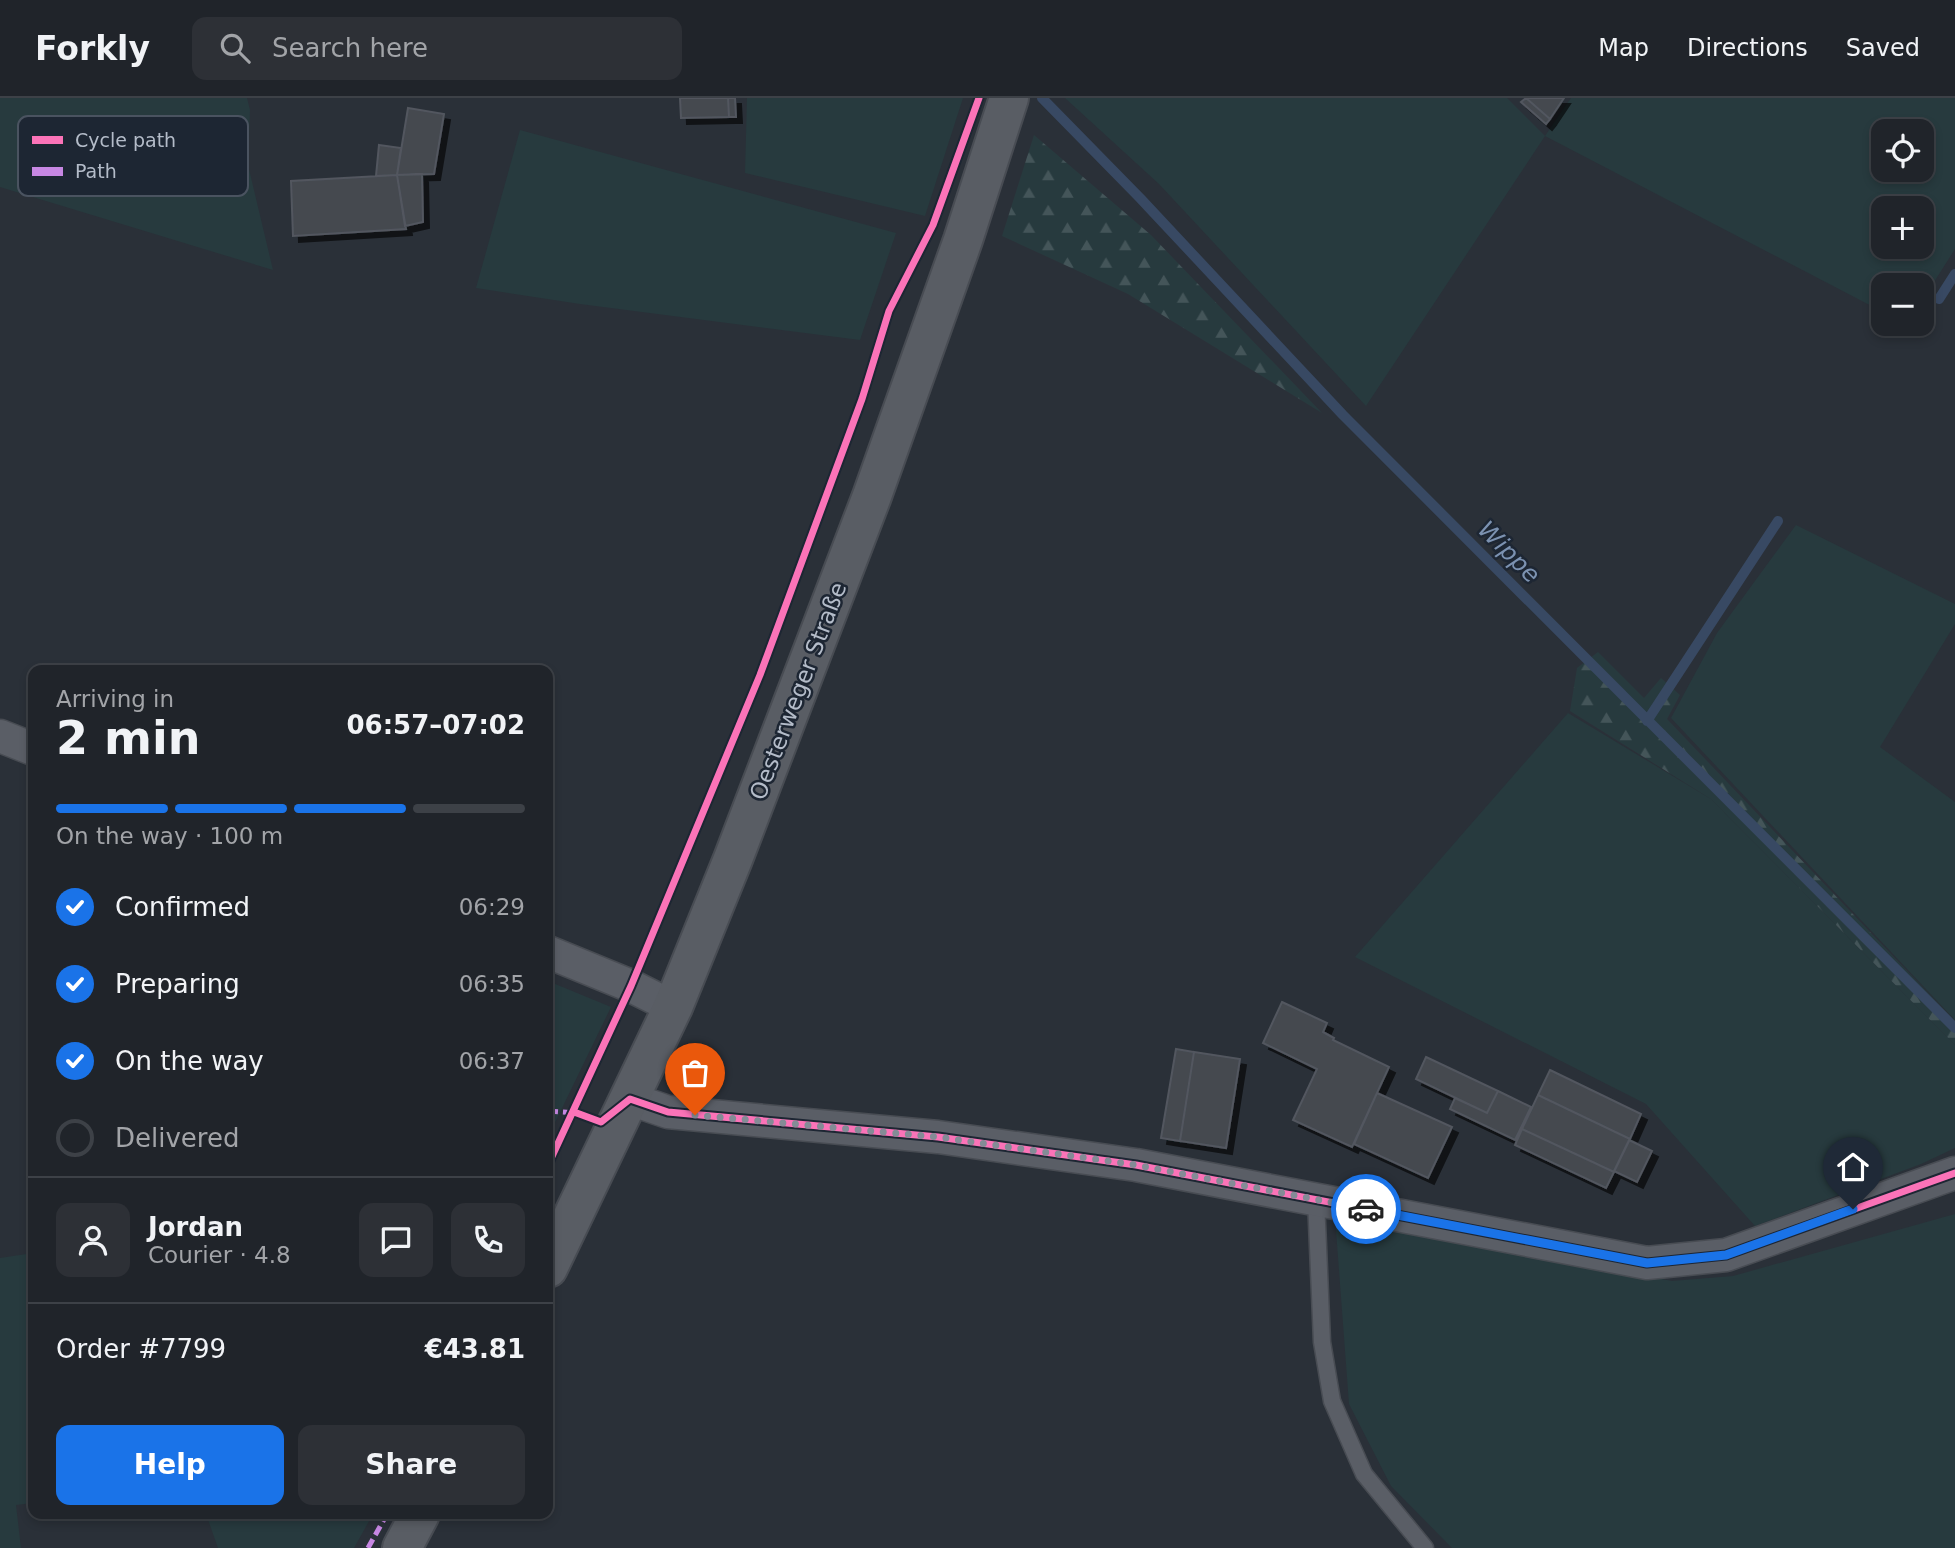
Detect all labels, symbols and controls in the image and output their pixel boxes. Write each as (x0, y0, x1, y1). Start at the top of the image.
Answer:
search box (192, 17, 682, 80)
text: Forkly (35, 29, 150, 68)
icon: search (216, 29, 254, 67)
text: Search here (272, 33, 428, 63)
text: Map (1598, 34, 1649, 62)
text: Directions (1687, 34, 1808, 62)
text: Saved (1846, 34, 1920, 62)
legend (18, 116, 248, 196)
map controls (1871, 119, 1934, 336)
button: locate (1871, 119, 1934, 182)
text: Cycle path (75, 129, 176, 151)
text: Path (75, 160, 117, 182)
button: + (1871, 196, 1934, 259)
button: − (1871, 273, 1934, 336)
water label: Wippe (1472, 515, 1546, 589)
street label: Oesterweger Straße (744, 578, 852, 804)
text: Arriving in (56, 686, 174, 712)
text: 06:57–07:02 (346, 710, 525, 740)
text: 2 min (56, 711, 200, 765)
text: On the way · 100 m (56, 823, 283, 849)
icon: check (56, 888, 94, 926)
text: Confirmed (115, 892, 250, 922)
text: 06:29 (459, 894, 525, 920)
icon: check (56, 965, 94, 1003)
text: Preparing (115, 969, 240, 999)
text: 06:35 (459, 971, 525, 997)
icon: check (56, 1042, 94, 1080)
pin (665, 1043, 725, 1115)
text: On the way (115, 1046, 264, 1076)
text: 06:37 (459, 1048, 525, 1074)
icon: bag (676, 1054, 714, 1092)
text: Delivered (115, 1123, 239, 1153)
pin (1823, 1137, 1883, 1209)
icon: home (1834, 1148, 1872, 1186)
courier (1331, 1174, 1401, 1244)
icon: car (1347, 1190, 1385, 1228)
button: person (56, 1203, 130, 1277)
button: chat (359, 1203, 433, 1277)
button: phone (451, 1203, 525, 1277)
text: Jordan (148, 1212, 243, 1242)
text: Courier · 4.8 (148, 1242, 291, 1268)
text: Order #7799 (56, 1334, 226, 1364)
text: €43.81 (425, 1334, 525, 1364)
button: Help (56, 1425, 284, 1505)
button: Share (298, 1425, 525, 1505)

